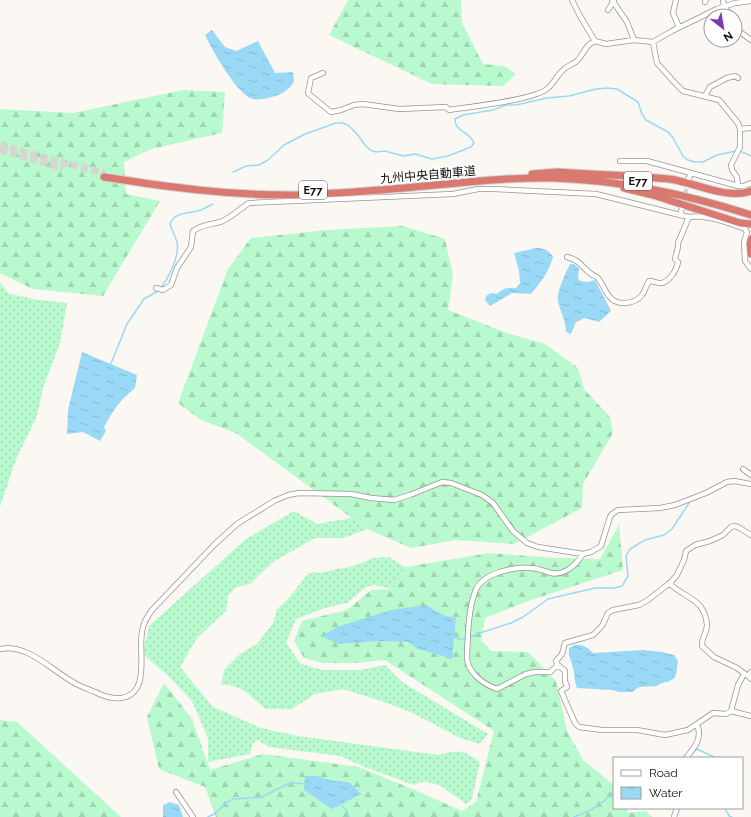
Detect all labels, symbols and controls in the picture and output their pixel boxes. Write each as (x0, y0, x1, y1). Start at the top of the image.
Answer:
north arrow (703, 8, 743, 48)
text: N (721, 28, 735, 44)
street label: 九州中央自動車道 (380, 164, 476, 186)
road number: E77 (624, 172, 652, 190)
road number: E77 (299, 181, 327, 199)
legend (613, 757, 743, 809)
text: Road (649, 766, 678, 780)
text: Water (649, 786, 683, 800)

